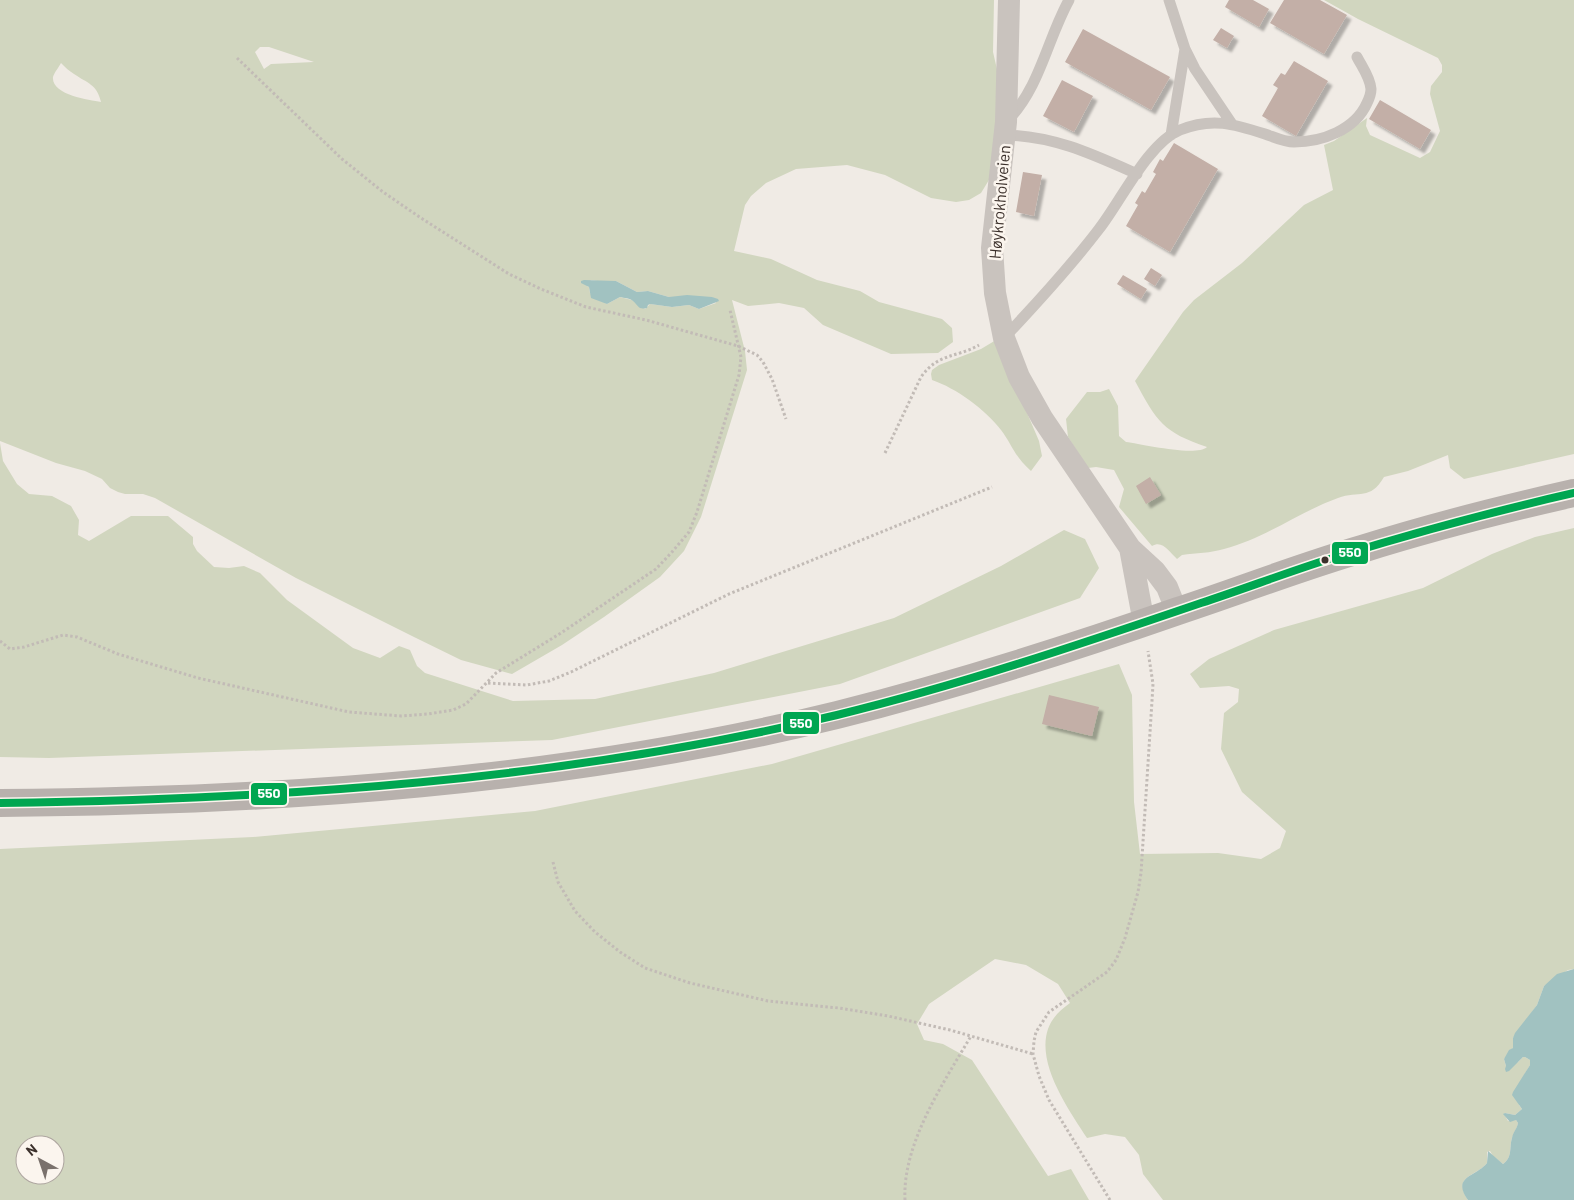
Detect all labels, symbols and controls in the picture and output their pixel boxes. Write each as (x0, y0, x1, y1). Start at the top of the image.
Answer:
street label: Høykrokholveien (985, 144, 1013, 260)
line badge: 550 (1331, 541, 1369, 565)
text: 550 (1338, 543, 1362, 560)
unlabelled marker (1320, 555, 1330, 565)
line badge: 550 (782, 711, 820, 735)
text: 550 (789, 714, 813, 731)
line badge: 550 (250, 782, 288, 806)
text: 550 (257, 784, 281, 801)
north arrow (15, 1135, 65, 1185)
text: N (22, 1140, 40, 1159)

